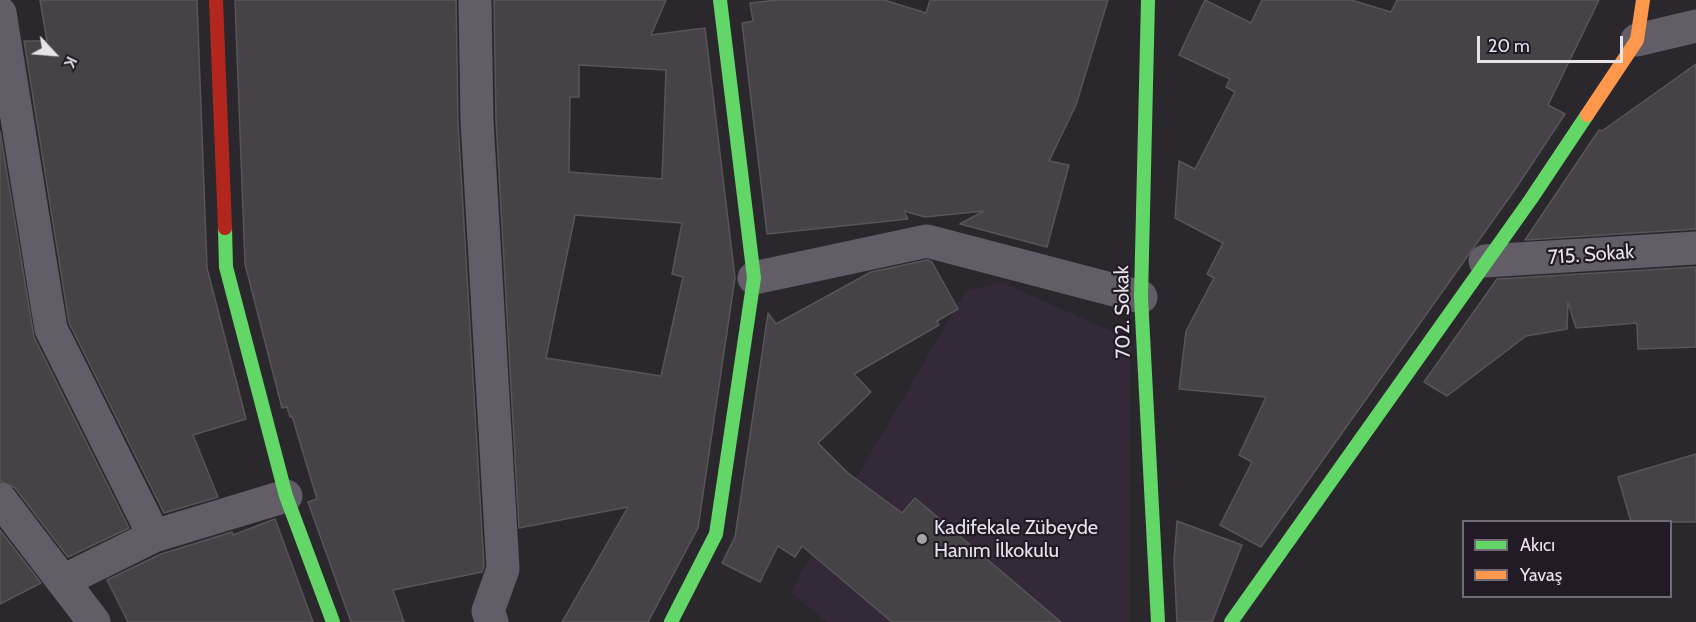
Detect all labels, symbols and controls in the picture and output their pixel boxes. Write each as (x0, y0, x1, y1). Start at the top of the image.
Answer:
north arrow (24, 24, 84, 84)
scale bar (1480, 24, 1626, 62)
text: 20 m (1488, 35, 1530, 57)
text: K (60, 53, 81, 71)
street label: 715. Sokak (1547, 240, 1635, 270)
street label: 702. Sokak (1110, 265, 1136, 359)
place label: Kadifekale Zübeyde Hanım İlkokulu (934, 516, 1098, 563)
legend (1462, 520, 1672, 598)
marker: Kadifekale Zübeyde Hanım İlkokulu (915, 532, 929, 546)
text: Akıcı (1520, 534, 1555, 556)
text: Yavaş (1520, 564, 1562, 586)

